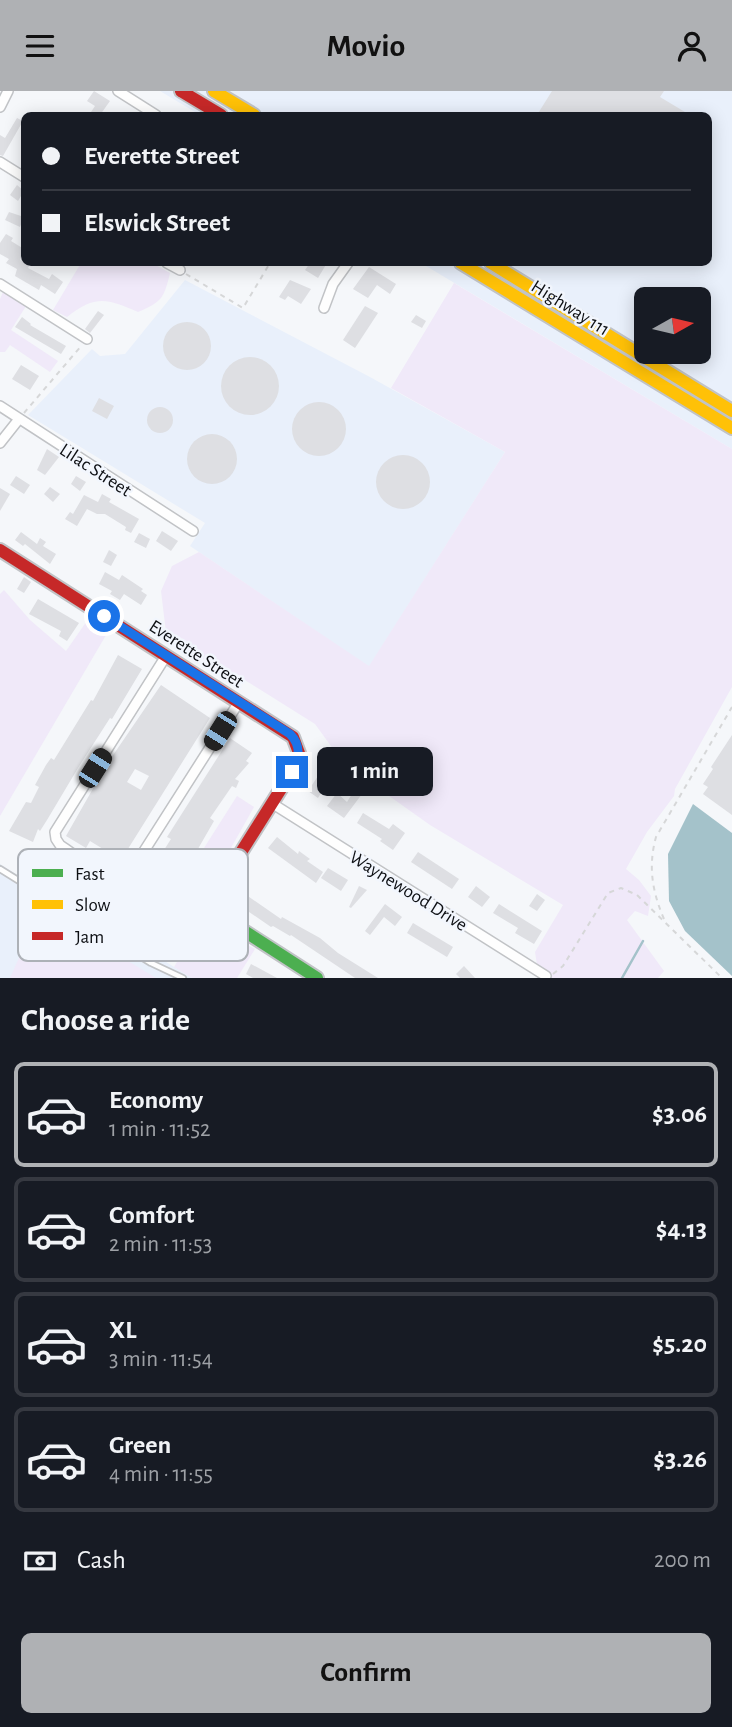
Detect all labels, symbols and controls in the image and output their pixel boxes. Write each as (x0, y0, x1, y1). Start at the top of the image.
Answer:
icon: menu (21, 27, 59, 65)
icon: person (673, 27, 711, 65)
text: Movio (327, 30, 405, 62)
text: Everette Street (84, 143, 239, 169)
text: Elswick Street (84, 210, 230, 236)
street label: Highway 111 (528, 277, 613, 340)
north arrow (634, 287, 710, 364)
map controls (634, 287, 711, 364)
street label: Lilac Street (56, 440, 134, 500)
route start (88, 600, 120, 632)
street label: Everette Street (146, 617, 247, 692)
car (200, 708, 241, 754)
car (75, 745, 116, 791)
callout: 1 min (316, 747, 432, 797)
route end (276, 756, 308, 788)
text: 1 min (351, 760, 399, 783)
street label: Waynewood Drive (346, 847, 470, 935)
legend (18, 849, 248, 961)
text: Fast (75, 865, 105, 884)
text: Slow (75, 896, 111, 915)
text: Jam (75, 928, 104, 947)
text: Choose a ride (21, 1004, 190, 1036)
icon: car (25, 1083, 88, 1146)
text: Economy (109, 1087, 203, 1113)
text: $3.06 (652, 1101, 707, 1127)
text: 1 min · 11:52 (109, 1118, 211, 1141)
icon: car (25, 1198, 88, 1261)
text: Comfort (109, 1202, 194, 1228)
text: $4.13 (656, 1216, 707, 1242)
text: 2 min · 11:53 (109, 1233, 212, 1256)
icon: car (25, 1313, 88, 1376)
text: XL (109, 1317, 136, 1343)
text: $5.20 (652, 1331, 707, 1357)
text: 3 min · 11:54 (109, 1348, 213, 1371)
icon: car (25, 1428, 88, 1491)
text: Green (109, 1432, 171, 1458)
text: $3.26 (653, 1446, 707, 1472)
text: 4 min · 11:55 (109, 1463, 213, 1486)
icon: cash (21, 1542, 59, 1580)
text: Cash (77, 1547, 126, 1573)
text: 200 m (654, 1549, 711, 1572)
button: Confirm (21, 1633, 711, 1713)

